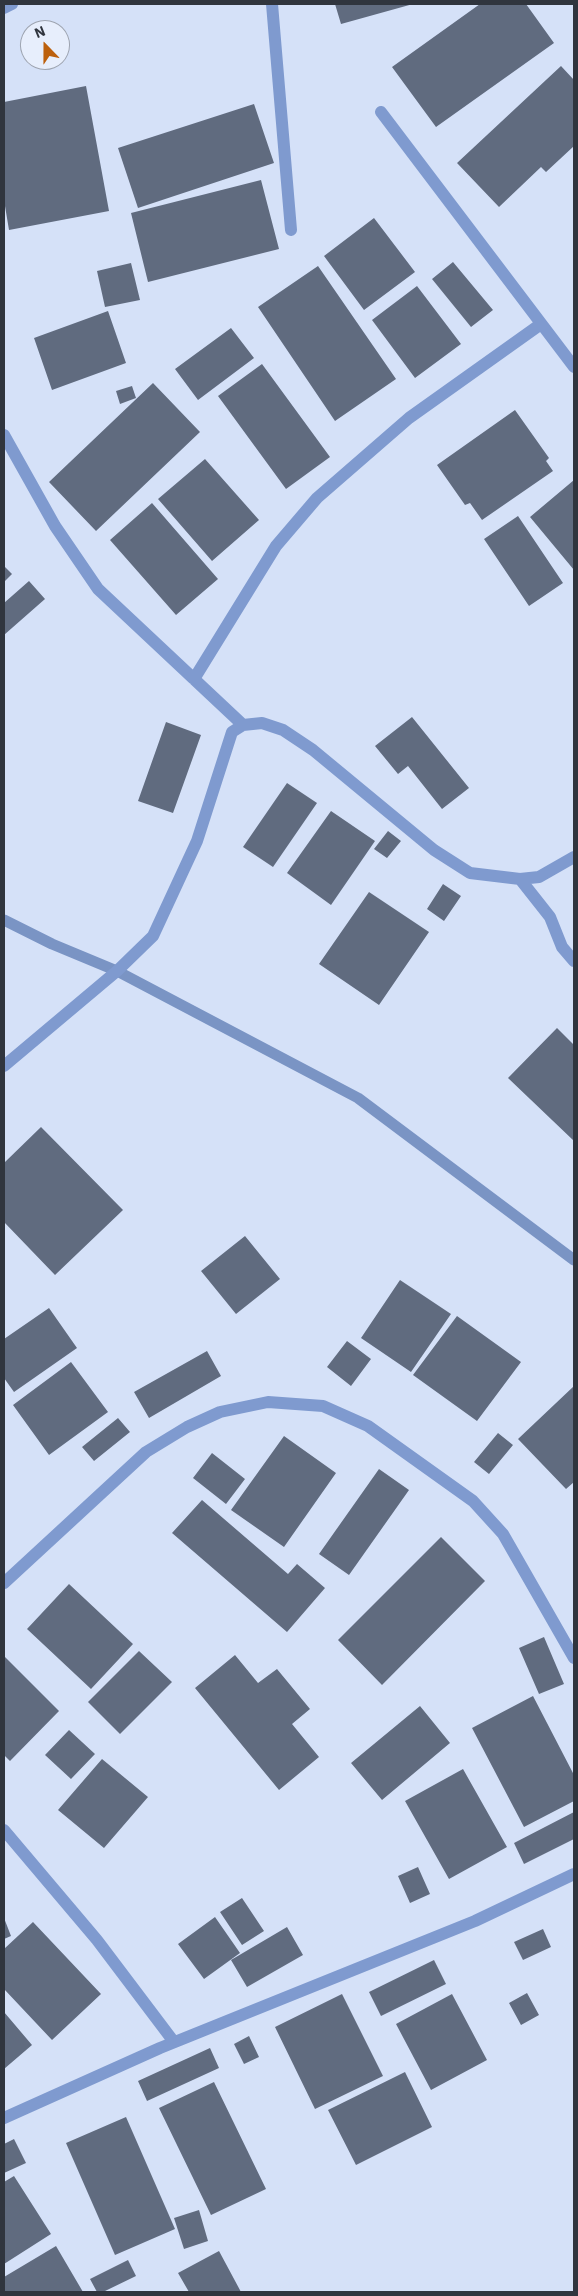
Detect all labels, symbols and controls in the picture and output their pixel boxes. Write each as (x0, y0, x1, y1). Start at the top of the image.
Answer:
north arrow (20, 20, 70, 70)
text: N (32, 22, 48, 42)

